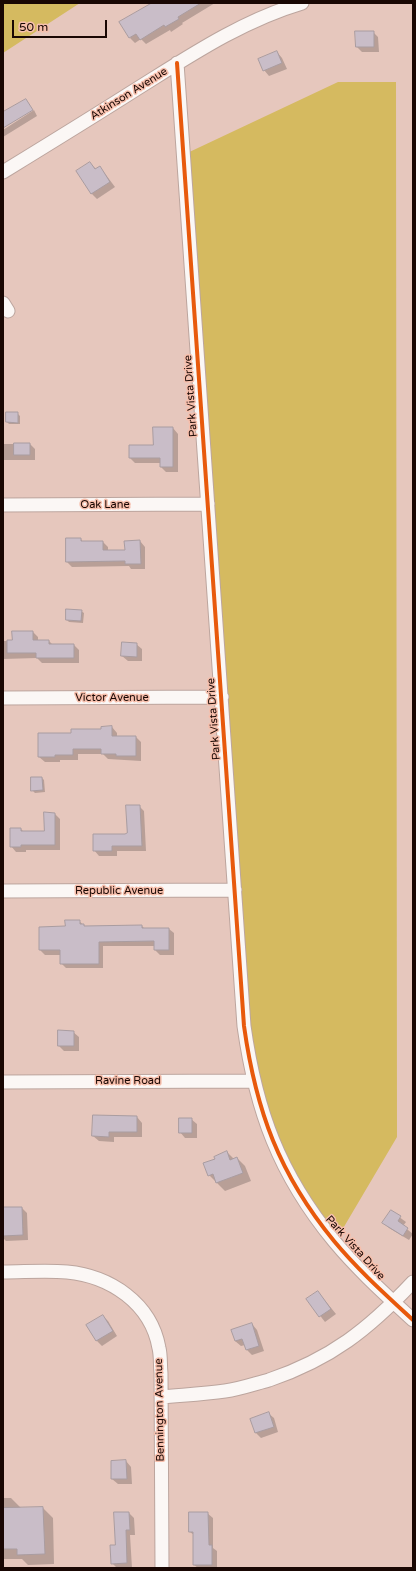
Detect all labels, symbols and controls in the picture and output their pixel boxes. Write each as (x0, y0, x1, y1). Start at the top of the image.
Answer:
scale bar (14, 12, 109, 38)
text: 50 m (19, 20, 48, 34)
street label: Atkinson Avenue (88, 65, 170, 123)
street label: Park Vista Drive (182, 355, 200, 437)
street label: Oak Lane (80, 498, 130, 512)
street label: Park Vista Drive (205, 678, 223, 760)
street label: Victor Avenue (75, 691, 149, 705)
street label: Republic Avenue (75, 884, 163, 898)
street label: Ravine Road (95, 1074, 161, 1088)
street label: Park Vista Drive (323, 1213, 387, 1283)
street label: Bennington Avenue (152, 1358, 168, 1462)

